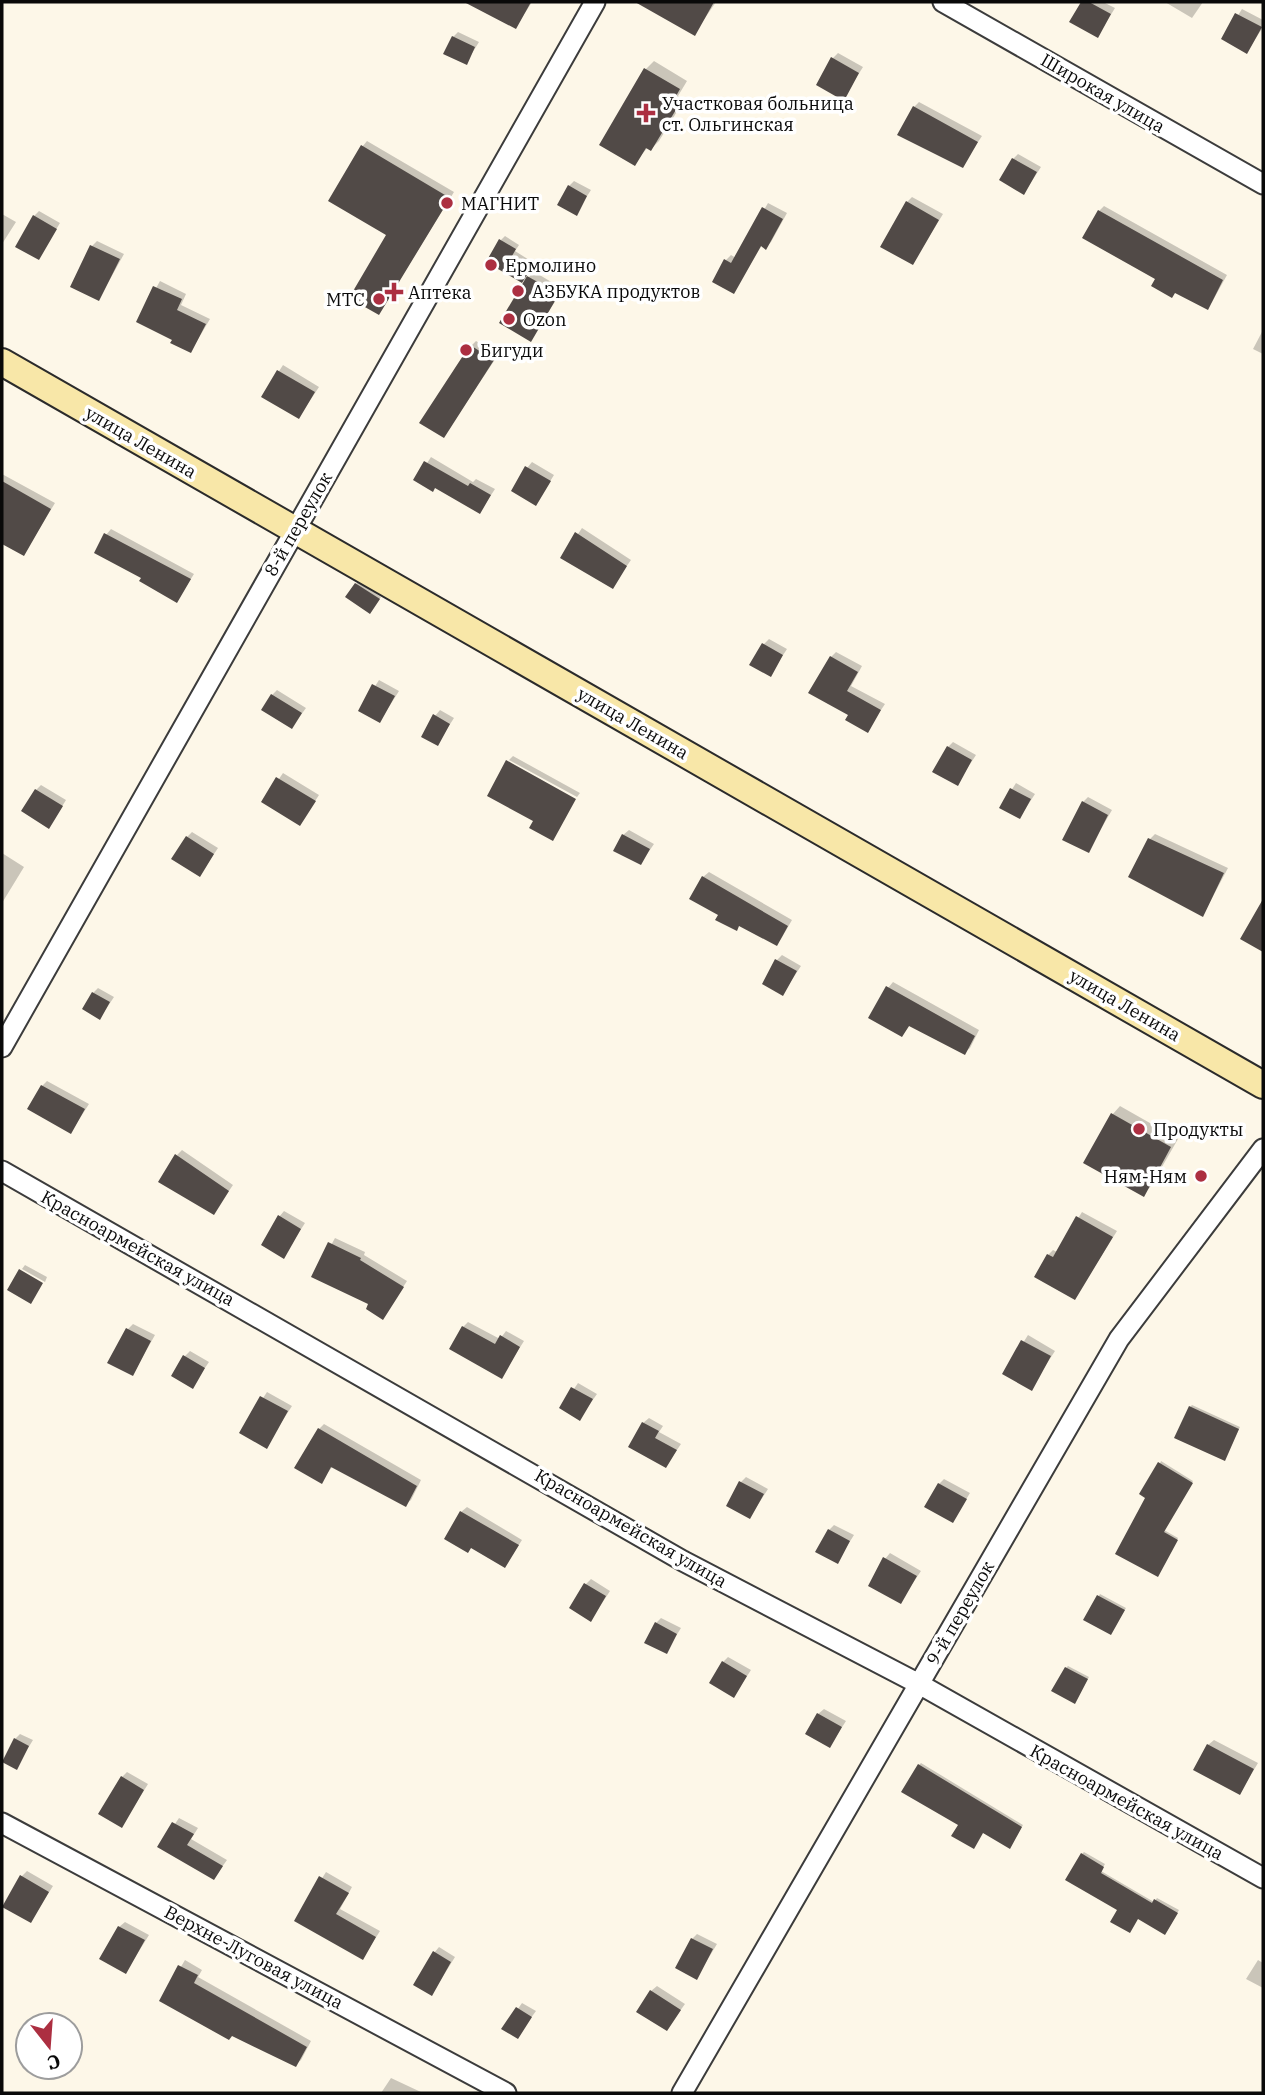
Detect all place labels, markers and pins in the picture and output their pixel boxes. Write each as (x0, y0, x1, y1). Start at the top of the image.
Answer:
place label: Участковая больница ст. Ольгинская (662, 92, 854, 136)
marker: Участковая больница ст. Ольгинская (636, 103, 656, 123)
place label: МАГНИТ (461, 192, 539, 215)
marker: МАГНИТ (439, 195, 455, 211)
place label: Ермолино (505, 254, 596, 277)
marker: Ермолино (483, 257, 499, 273)
place label: АЗБУКА продуктов (532, 280, 700, 303)
place label: Аптека (408, 281, 472, 304)
marker: АЗБУКА продуктов (510, 283, 526, 299)
marker: Аптека (386, 284, 402, 300)
place label: МТС (326, 288, 365, 311)
marker: МТС (371, 291, 387, 307)
place label: Ozon (523, 308, 567, 331)
marker: Ozon (501, 311, 517, 327)
place label: Бигуди (480, 339, 544, 362)
marker: Бигуди (458, 342, 474, 358)
place label: Продукты (1153, 1118, 1243, 1141)
marker: Продукты (1131, 1121, 1147, 1137)
place label: Ням-Ням (1104, 1165, 1187, 1188)
marker: Ням-Ням (1193, 1168, 1209, 1184)

